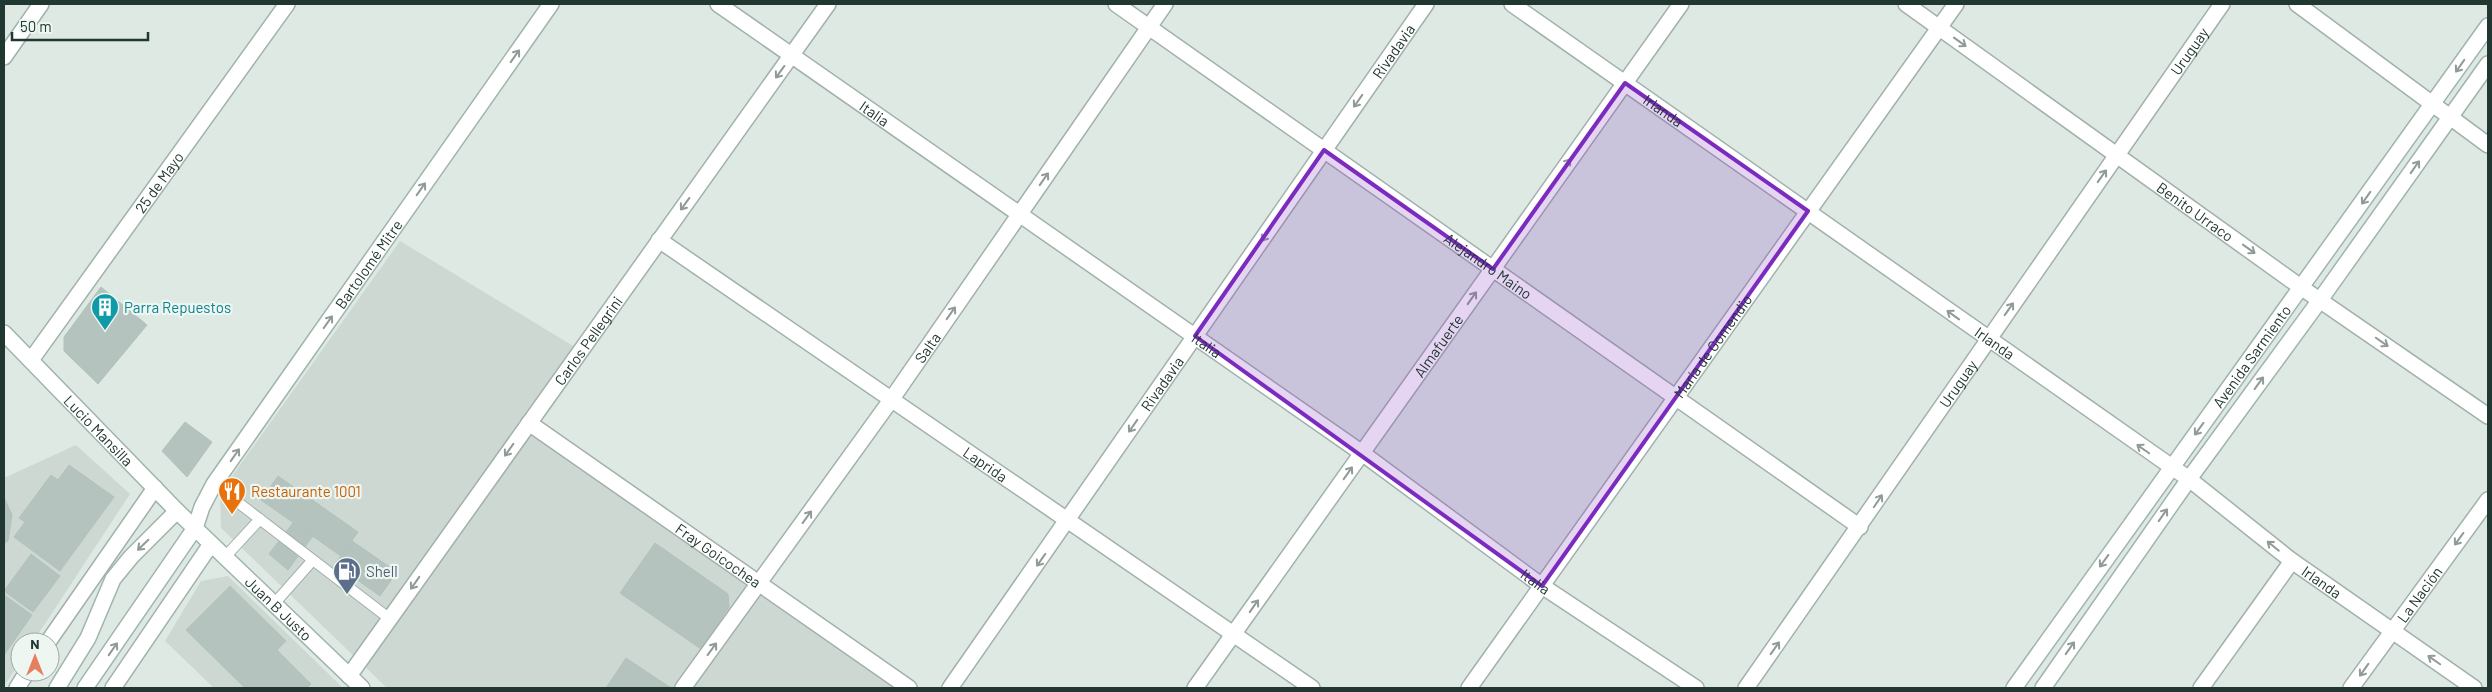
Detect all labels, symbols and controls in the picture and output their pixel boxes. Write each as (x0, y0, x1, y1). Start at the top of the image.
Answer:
scale bar (12, 10, 149, 42)
text: 50 m (20, 17, 52, 35)
street label: Rivadavia (1368, 20, 1418, 82)
street label: Uruguay (2166, 24, 2212, 78)
one-way arrow (1953, 37, 1967, 47)
one-way arrow (510, 49, 520, 63)
one-way arrow (2455, 59, 2465, 73)
one-way arrow (775, 65, 785, 79)
street label: Irlanda (1640, 90, 1687, 130)
one-way arrow (1353, 94, 1363, 108)
street label: Italia (856, 97, 893, 130)
street label: 25 de Mayo (131, 148, 187, 216)
one-way arrow (1561, 158, 1571, 172)
one-way arrow (2410, 160, 2420, 174)
one-way arrow (2097, 169, 2107, 183)
one-way arrow (1039, 172, 1049, 186)
street label: Benito Urraco (2153, 178, 2237, 245)
one-way arrow (416, 183, 427, 196)
one-way arrow (2361, 191, 2371, 205)
one-way arrow (680, 197, 690, 211)
street label: Bartolomé Mitre (331, 216, 406, 312)
one-way arrow (1261, 228, 1271, 242)
street label: Alejandro Maino (1441, 229, 1536, 303)
one-way arrow (2242, 244, 2256, 254)
one-way arrow (1467, 291, 1477, 305)
street label: María de Gomendio (1670, 291, 1756, 401)
building icon: Parra Repuestos (90, 292, 120, 331)
street label: Carlos Pellegrini (550, 293, 626, 388)
place label: Parra Repuestos (124, 298, 231, 316)
street label: Avenida Sarmiento (2209, 301, 2294, 411)
one-way arrow (2004, 302, 2014, 316)
one-way arrow (946, 306, 956, 320)
one-way arrow (1946, 310, 1960, 320)
street label: Almafuerte (1410, 311, 1467, 381)
one-way arrow (323, 315, 333, 329)
street label: Irlanda (1972, 323, 2018, 363)
street label: Italia (1189, 328, 1225, 361)
street label: Salta (910, 329, 944, 366)
one-way arrow (2374, 337, 2388, 347)
street label: Rivadavia (1137, 353, 1187, 414)
street label: Uruguay (1935, 356, 1981, 411)
one-way arrow (2254, 376, 2264, 390)
street label: Lucio Mansilla (60, 391, 137, 470)
one-way arrow (1128, 419, 1138, 433)
one-way arrow (2194, 422, 2204, 436)
one-way arrow (504, 443, 514, 457)
street label: Laprida (960, 443, 1011, 485)
one-way arrow (2136, 444, 2150, 454)
one-way arrow (230, 448, 240, 462)
one-way arrow (1343, 466, 1353, 480)
restaurant icon: Restaurante 1001 (217, 476, 247, 515)
place label: Restaurante 1001 (251, 482, 361, 500)
one-way arrow (1873, 494, 1883, 508)
one-way arrow (2158, 508, 2168, 522)
one-way arrow (802, 510, 812, 524)
street label: Fray Goicochea (672, 519, 765, 591)
one-way arrow (2454, 532, 2464, 546)
one-way arrow (136, 539, 149, 551)
one-way arrow (2267, 540, 2280, 551)
one-way arrow (1036, 552, 1046, 566)
one-way arrow (2099, 554, 2110, 568)
fuel station icon: Shell (332, 556, 362, 595)
place label: Shell (366, 562, 398, 580)
street label: Irlanda (2298, 562, 2345, 602)
street label: La Nación (2393, 563, 2446, 626)
street label: Italia (1517, 565, 1554, 598)
street label: Juan B Justo (242, 572, 316, 644)
one-way arrow (410, 576, 420, 590)
one-way arrow (1249, 599, 1259, 613)
north arrow (10, 632, 60, 682)
text: N (30, 635, 40, 652)
one-way arrow (2065, 641, 2075, 655)
one-way arrow (108, 642, 118, 656)
one-way arrow (707, 642, 717, 656)
one-way arrow (1770, 642, 1780, 656)
one-way arrow (2427, 655, 2441, 665)
one-way arrow (2359, 663, 2369, 677)

